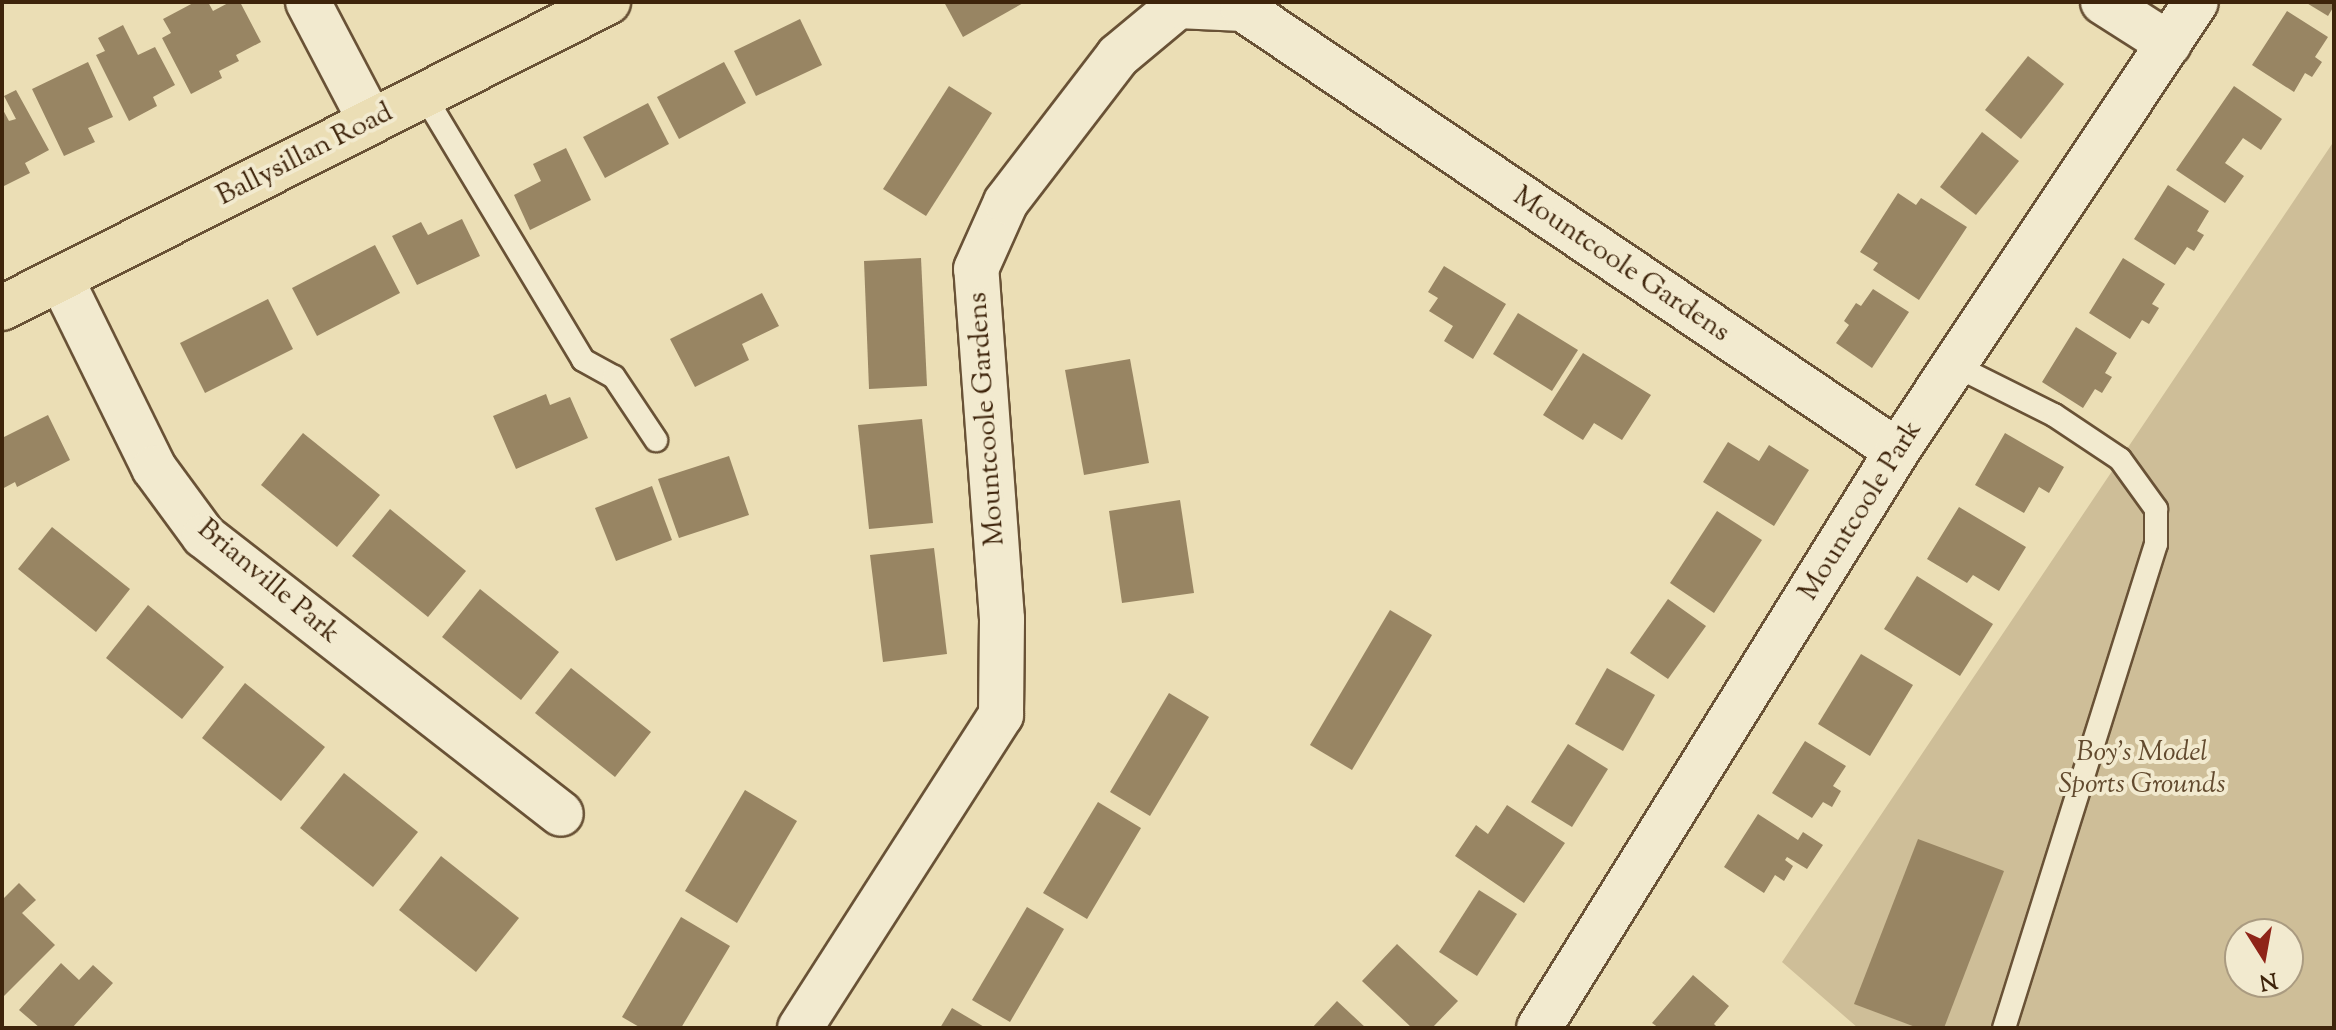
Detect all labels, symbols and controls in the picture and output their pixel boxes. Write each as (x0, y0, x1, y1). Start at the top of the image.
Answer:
street label: Ballysillan Road (211, 96, 399, 214)
street label: Mountcoole Gardens (1506, 180, 1736, 350)
street label: Mountcoole Gardens (961, 291, 1013, 547)
street label: Mountcoole Park (1792, 415, 1930, 607)
street label: Brianville Park (190, 513, 346, 651)
park label: Boy's Model Sports Grounds (2058, 736, 2226, 802)
north arrow (2224, 918, 2304, 998)
text: N (2257, 962, 2280, 997)

